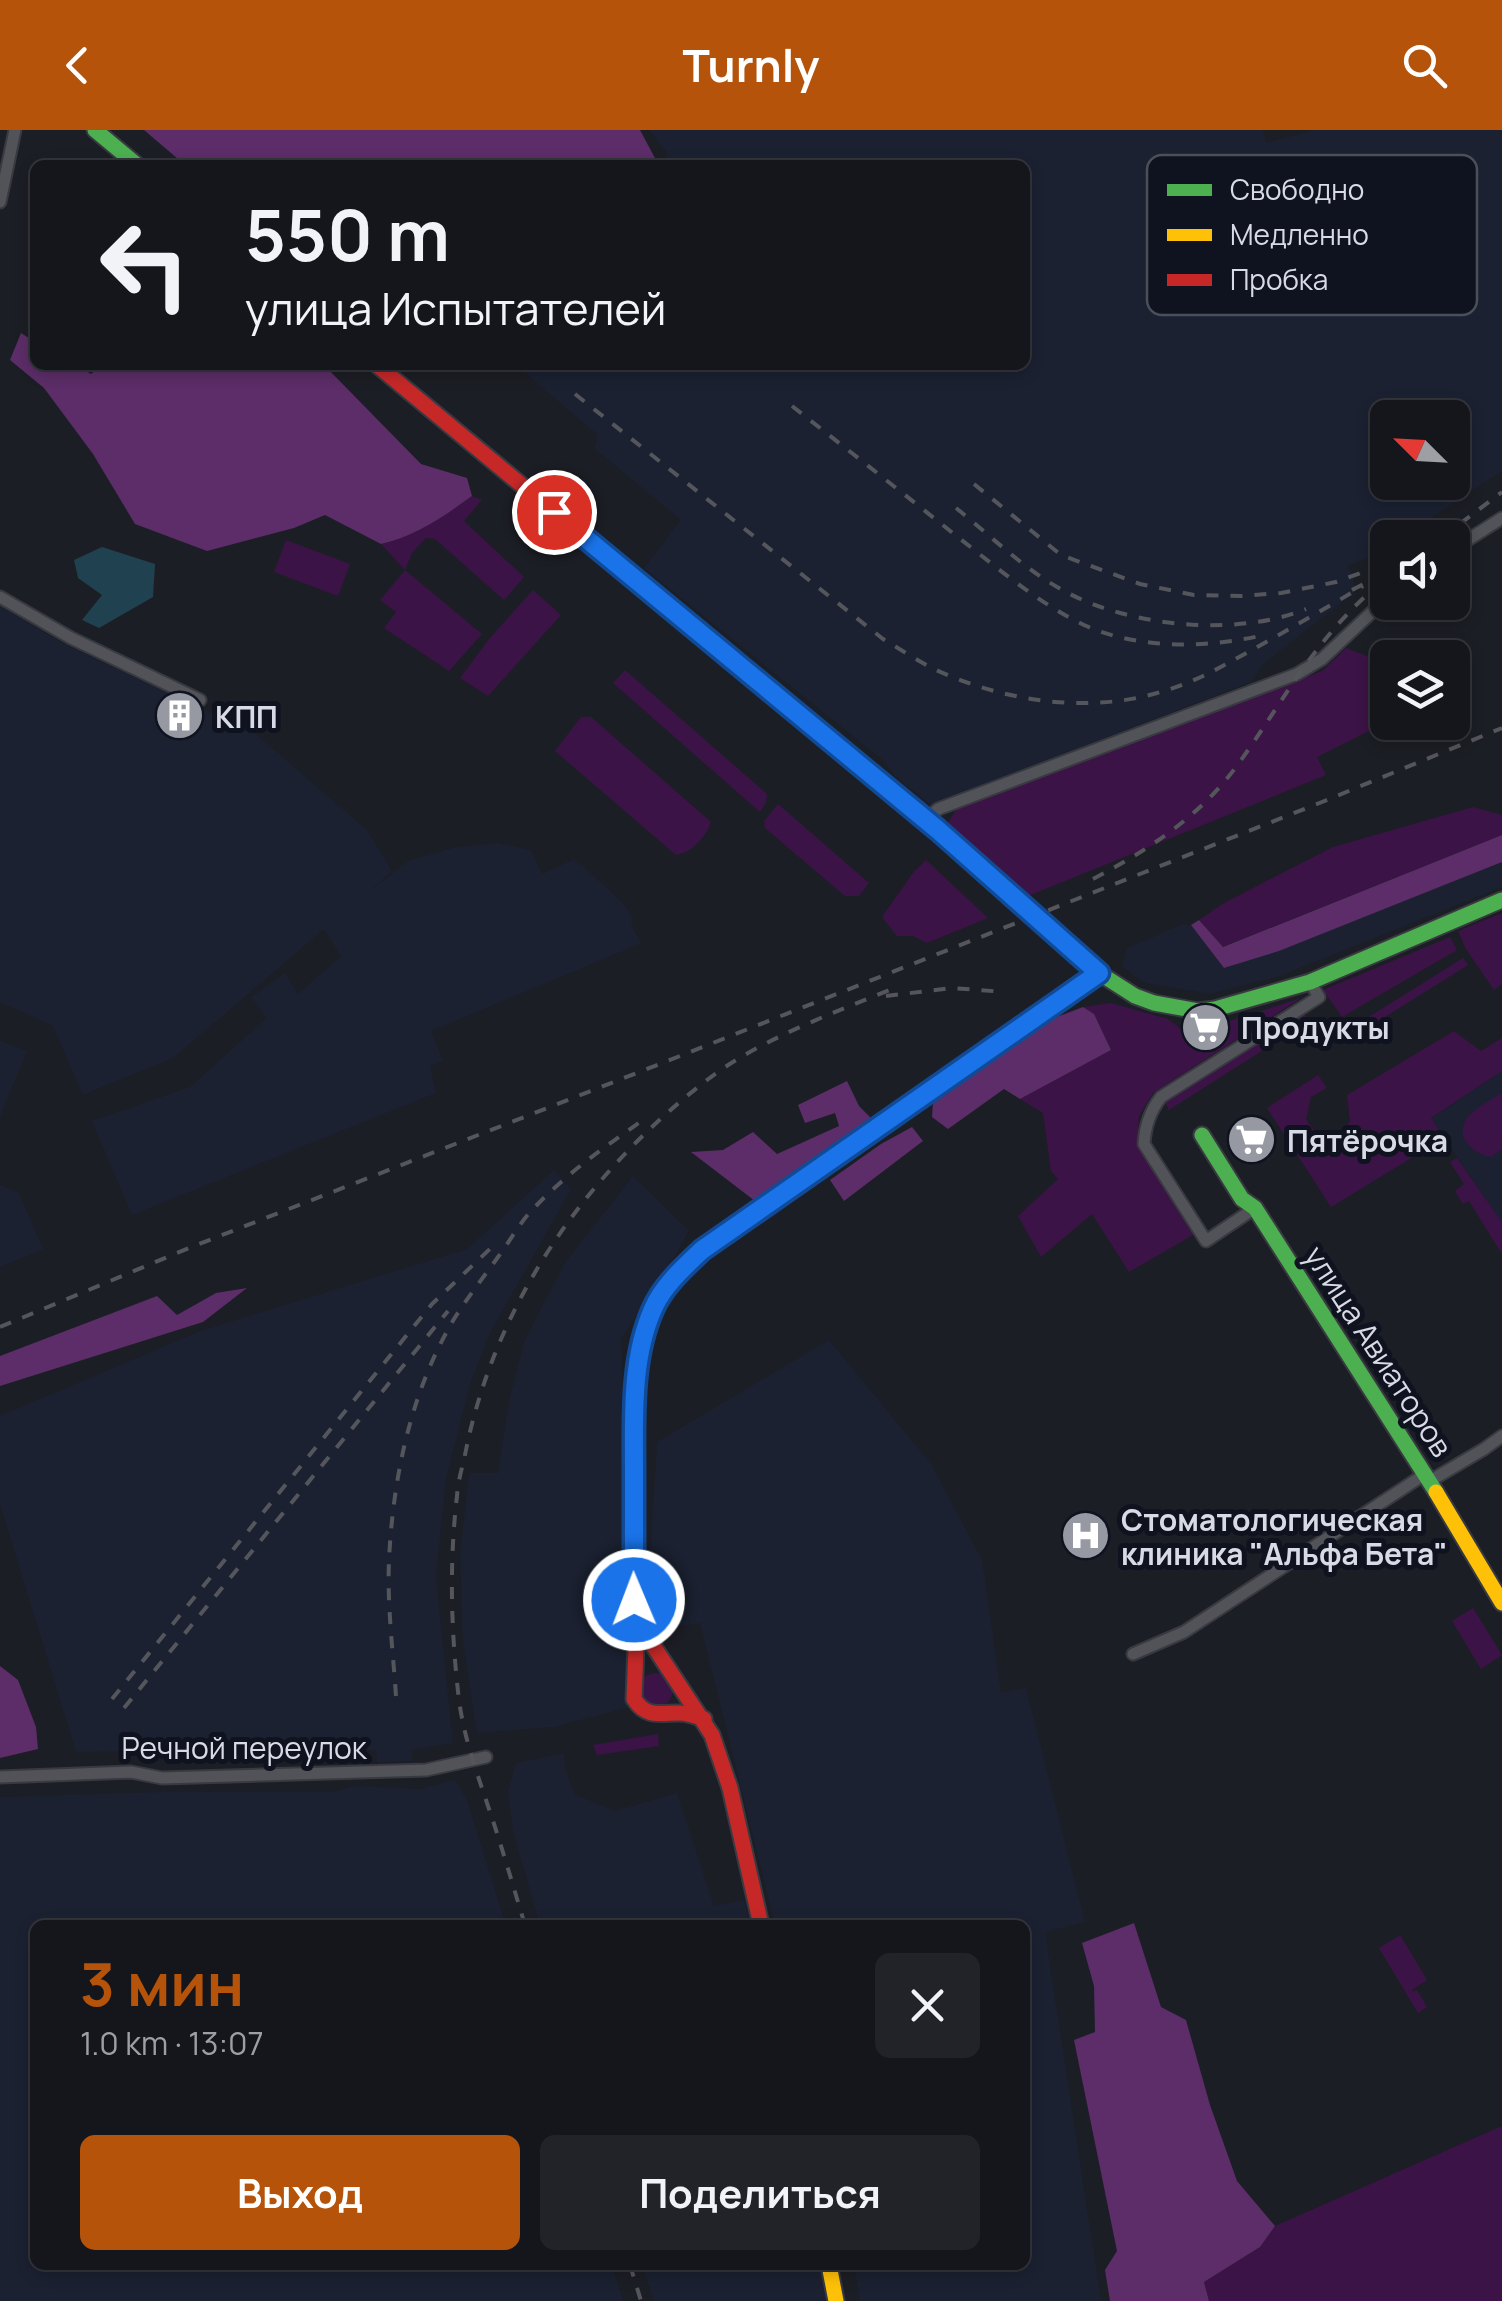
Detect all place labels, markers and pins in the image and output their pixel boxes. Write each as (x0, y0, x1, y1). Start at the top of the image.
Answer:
pin (512, 470, 597, 555)
building icon: КПП (154, 690, 206, 742)
place label: КПП (215, 696, 278, 737)
supermarket icon: Продукты (1180, 1001, 1232, 1053)
place label: Продукты (1241, 1007, 1390, 1048)
supermarket icon: Пятёрочка (1226, 1114, 1278, 1166)
place label: Пятёрочка (1287, 1120, 1448, 1161)
place label: Стоматологическая клиника "Альфа Бета" (1121, 1499, 1448, 1574)
hospital icon: Стоматологическая клиника "Альфа Бета" (1060, 1510, 1112, 1562)

